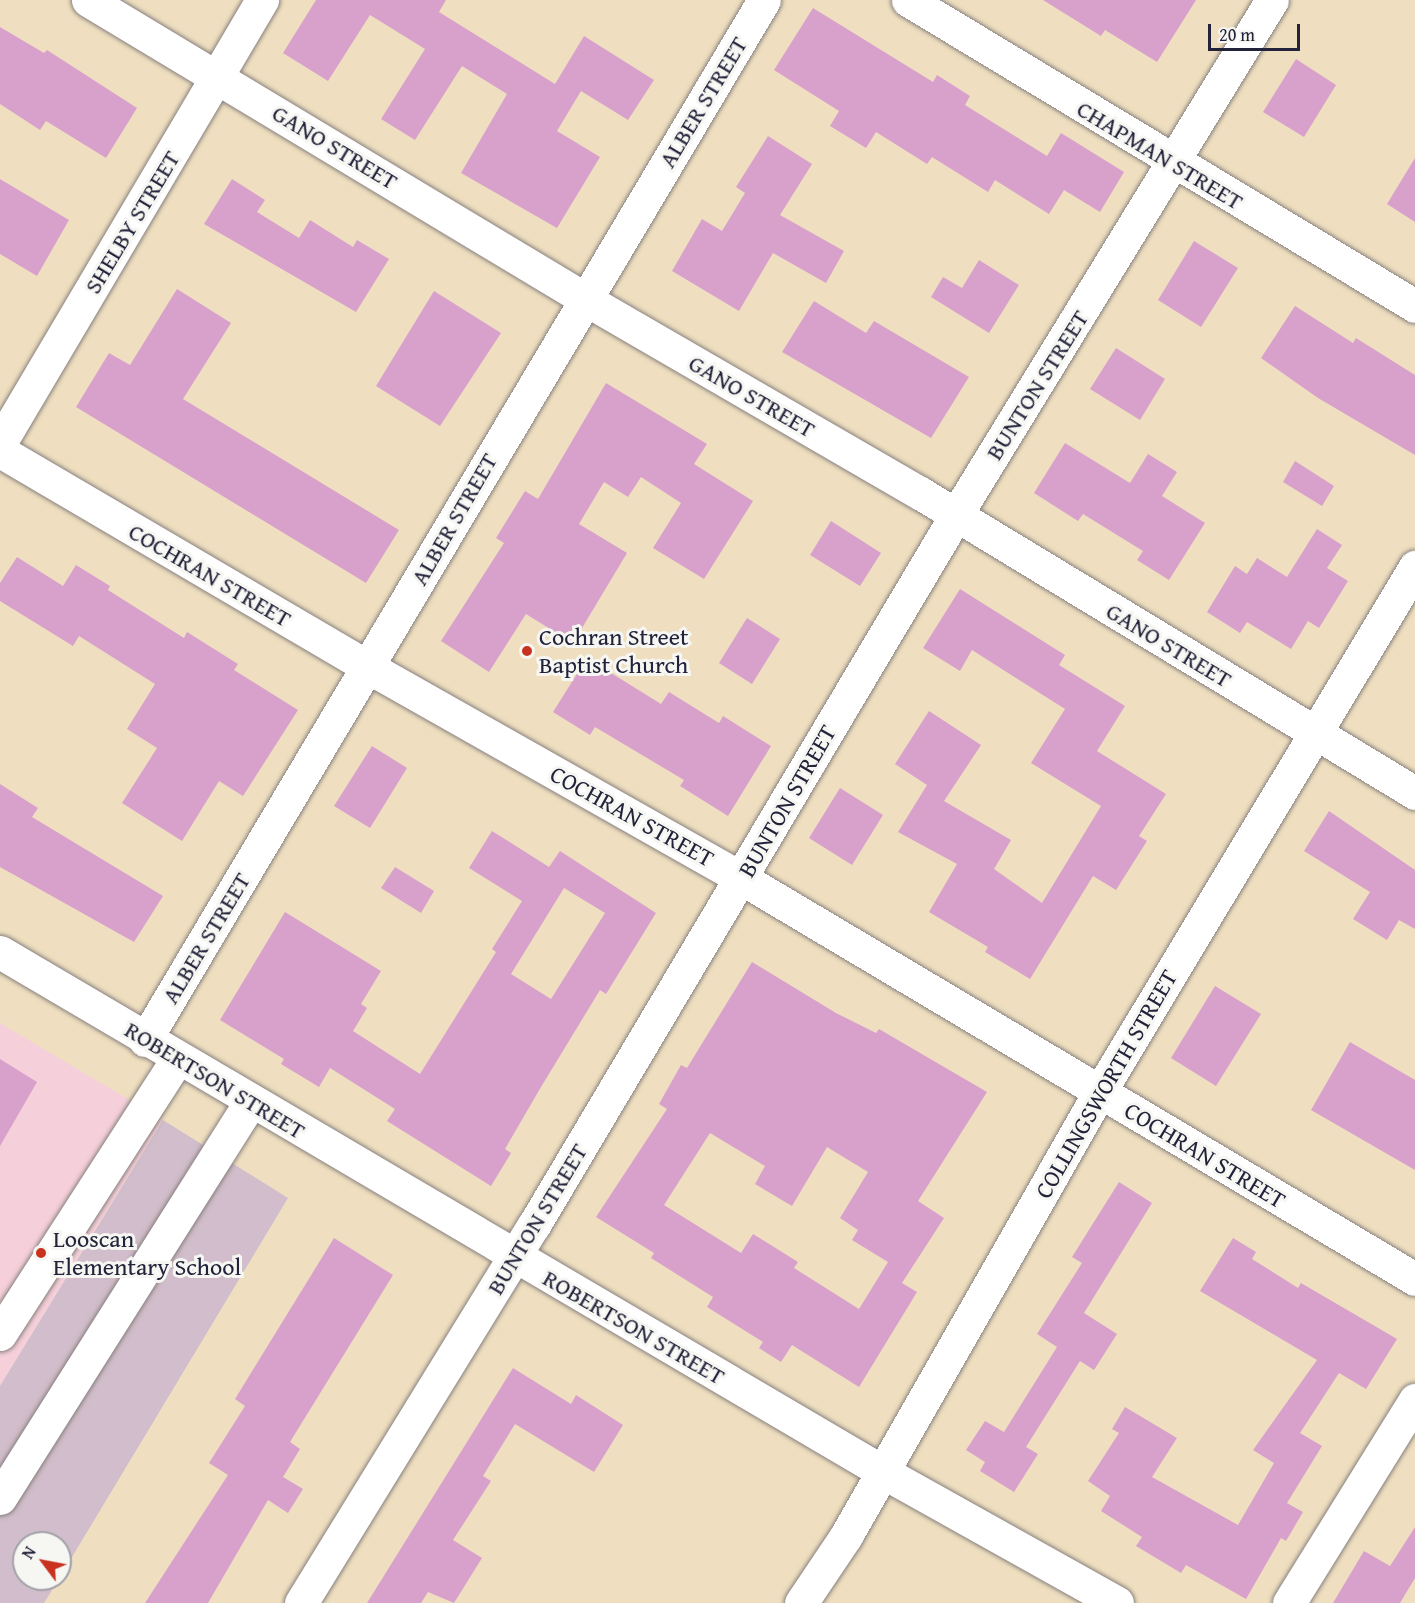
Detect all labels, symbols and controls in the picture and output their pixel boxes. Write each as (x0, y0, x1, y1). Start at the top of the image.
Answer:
scale bar (1211, 12, 1302, 50)
text: 20 m (1219, 21, 1255, 48)
street label: ALBER STREET (653, 31, 753, 173)
street label: CHAPMAN STREET (1072, 94, 1248, 216)
street label: GANO STREET (267, 98, 403, 196)
street label: SHELBY STREET (78, 145, 186, 299)
street label: BUNTON STREET (980, 305, 1094, 465)
street label: GANO STREET (684, 348, 820, 444)
street label: ALBER STREET (405, 448, 503, 590)
street label: COCHRAN STREET (124, 517, 296, 633)
street label: GANO STREET (1101, 596, 1237, 694)
place label: Cochran Street Baptist Church (539, 623, 689, 679)
marker: Cochran Street Baptist Church (520, 644, 534, 658)
street label: BUNTON STREET (732, 720, 842, 882)
street label: COCHRAN STREET (545, 759, 719, 873)
street label: ALBER STREET (156, 867, 256, 1009)
street label: COLLINGSWORTH STREET (1029, 965, 1183, 1203)
street label: ROBERTSON STREET (120, 1015, 310, 1145)
street label: COCHRAN STREET (1119, 1096, 1291, 1214)
street label: BUNTON STREET (481, 1138, 593, 1300)
place label: Looscan Elementary School (53, 1225, 241, 1281)
marker: Looscan Elementary School (34, 1246, 48, 1260)
street label: ROBERTSON STREET (538, 1263, 730, 1391)
north arrow (12, 1531, 72, 1591)
text: N (15, 1542, 41, 1563)

